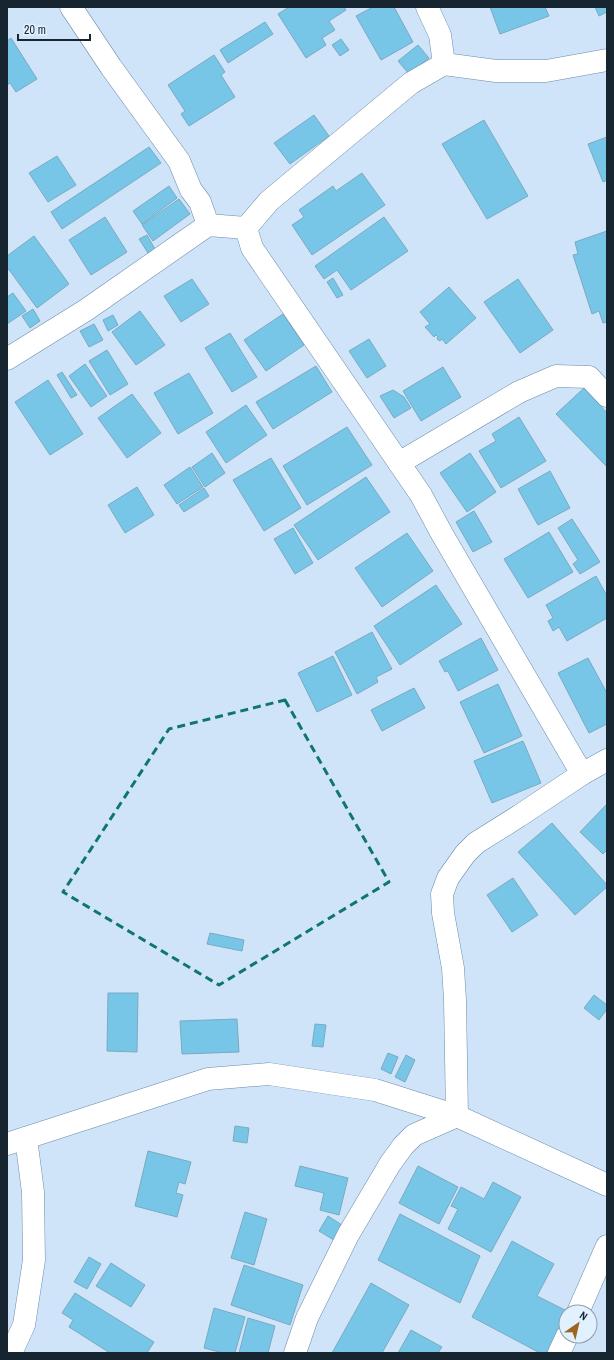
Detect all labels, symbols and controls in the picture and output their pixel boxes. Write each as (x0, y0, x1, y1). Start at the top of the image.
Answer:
scale bar (18, 16, 90, 42)
text: 20 m (24, 22, 46, 38)
north arrow (558, 1304, 598, 1344)
text: N (577, 1308, 590, 1323)

